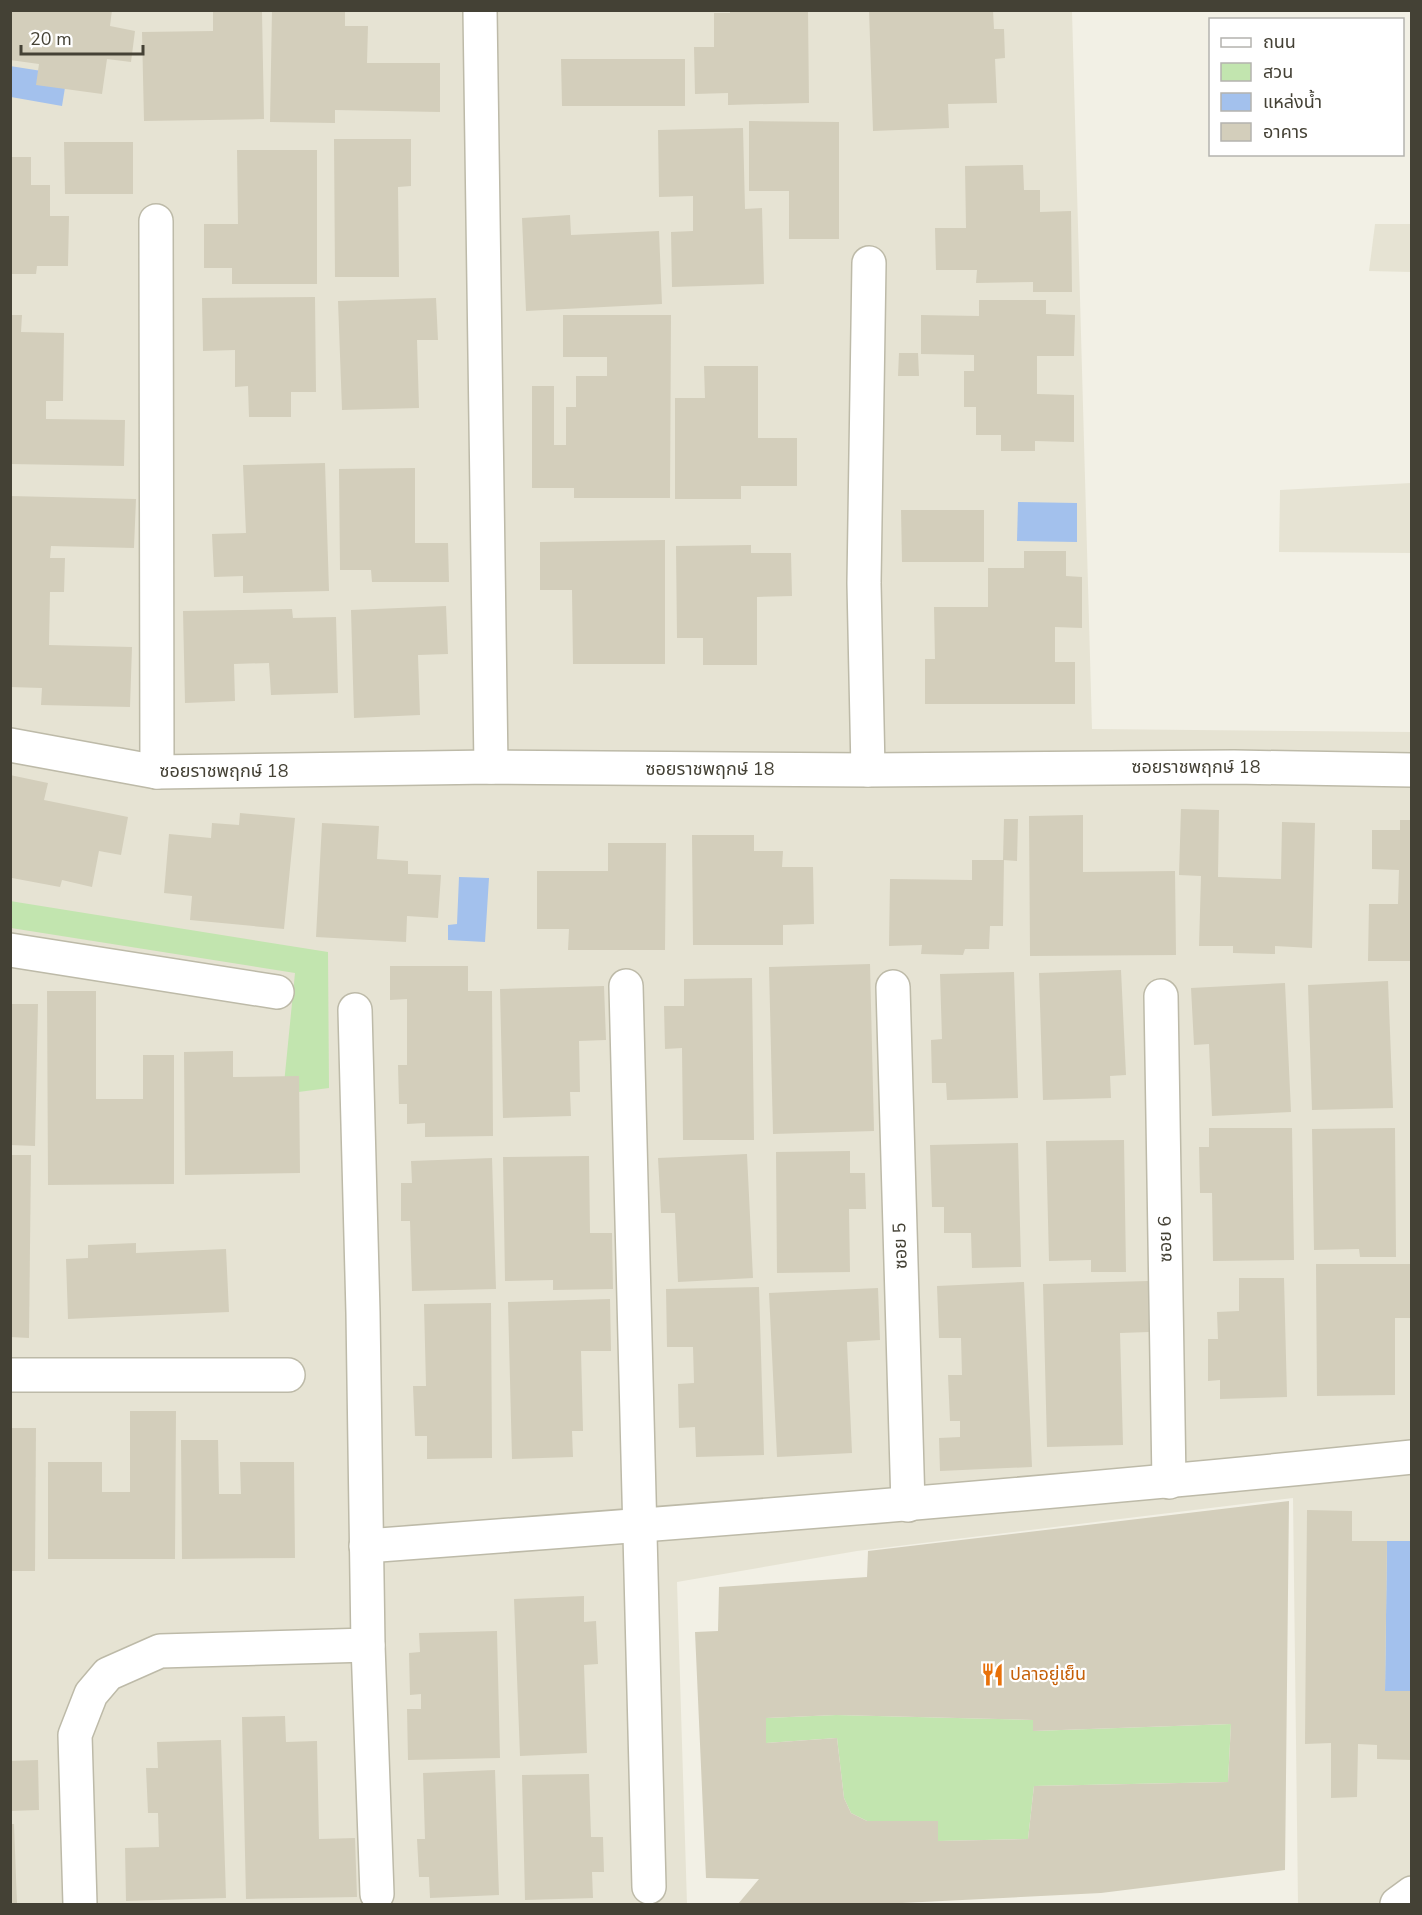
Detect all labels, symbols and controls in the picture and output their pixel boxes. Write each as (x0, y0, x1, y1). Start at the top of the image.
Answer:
scale bar (21, 18, 142, 56)
legend (1209, 18, 1404, 156)
text: 20 m (30, 27, 72, 51)
text: ถนน (1263, 30, 1296, 54)
text: สวน (1263, 60, 1293, 84)
text: แหล่งน้ำ (1263, 89, 1322, 114)
text: อาคาร (1263, 120, 1308, 144)
street label: ซอยราชพฤกษ์ 18 (1132, 755, 1260, 779)
street label: ซอยราชพฤกษ์ 18 (646, 757, 774, 781)
street label: ซอยราชพฤกษ์ 18 (160, 759, 288, 783)
street label: ซอย 6 (1153, 1216, 1177, 1262)
street label: ซอย 5 (887, 1222, 913, 1270)
restaurant icon: ปลาอยู่เย็น (979, 1661, 1005, 1687)
place label: ปลาอยู่เย็น (1010, 1662, 1086, 1686)

